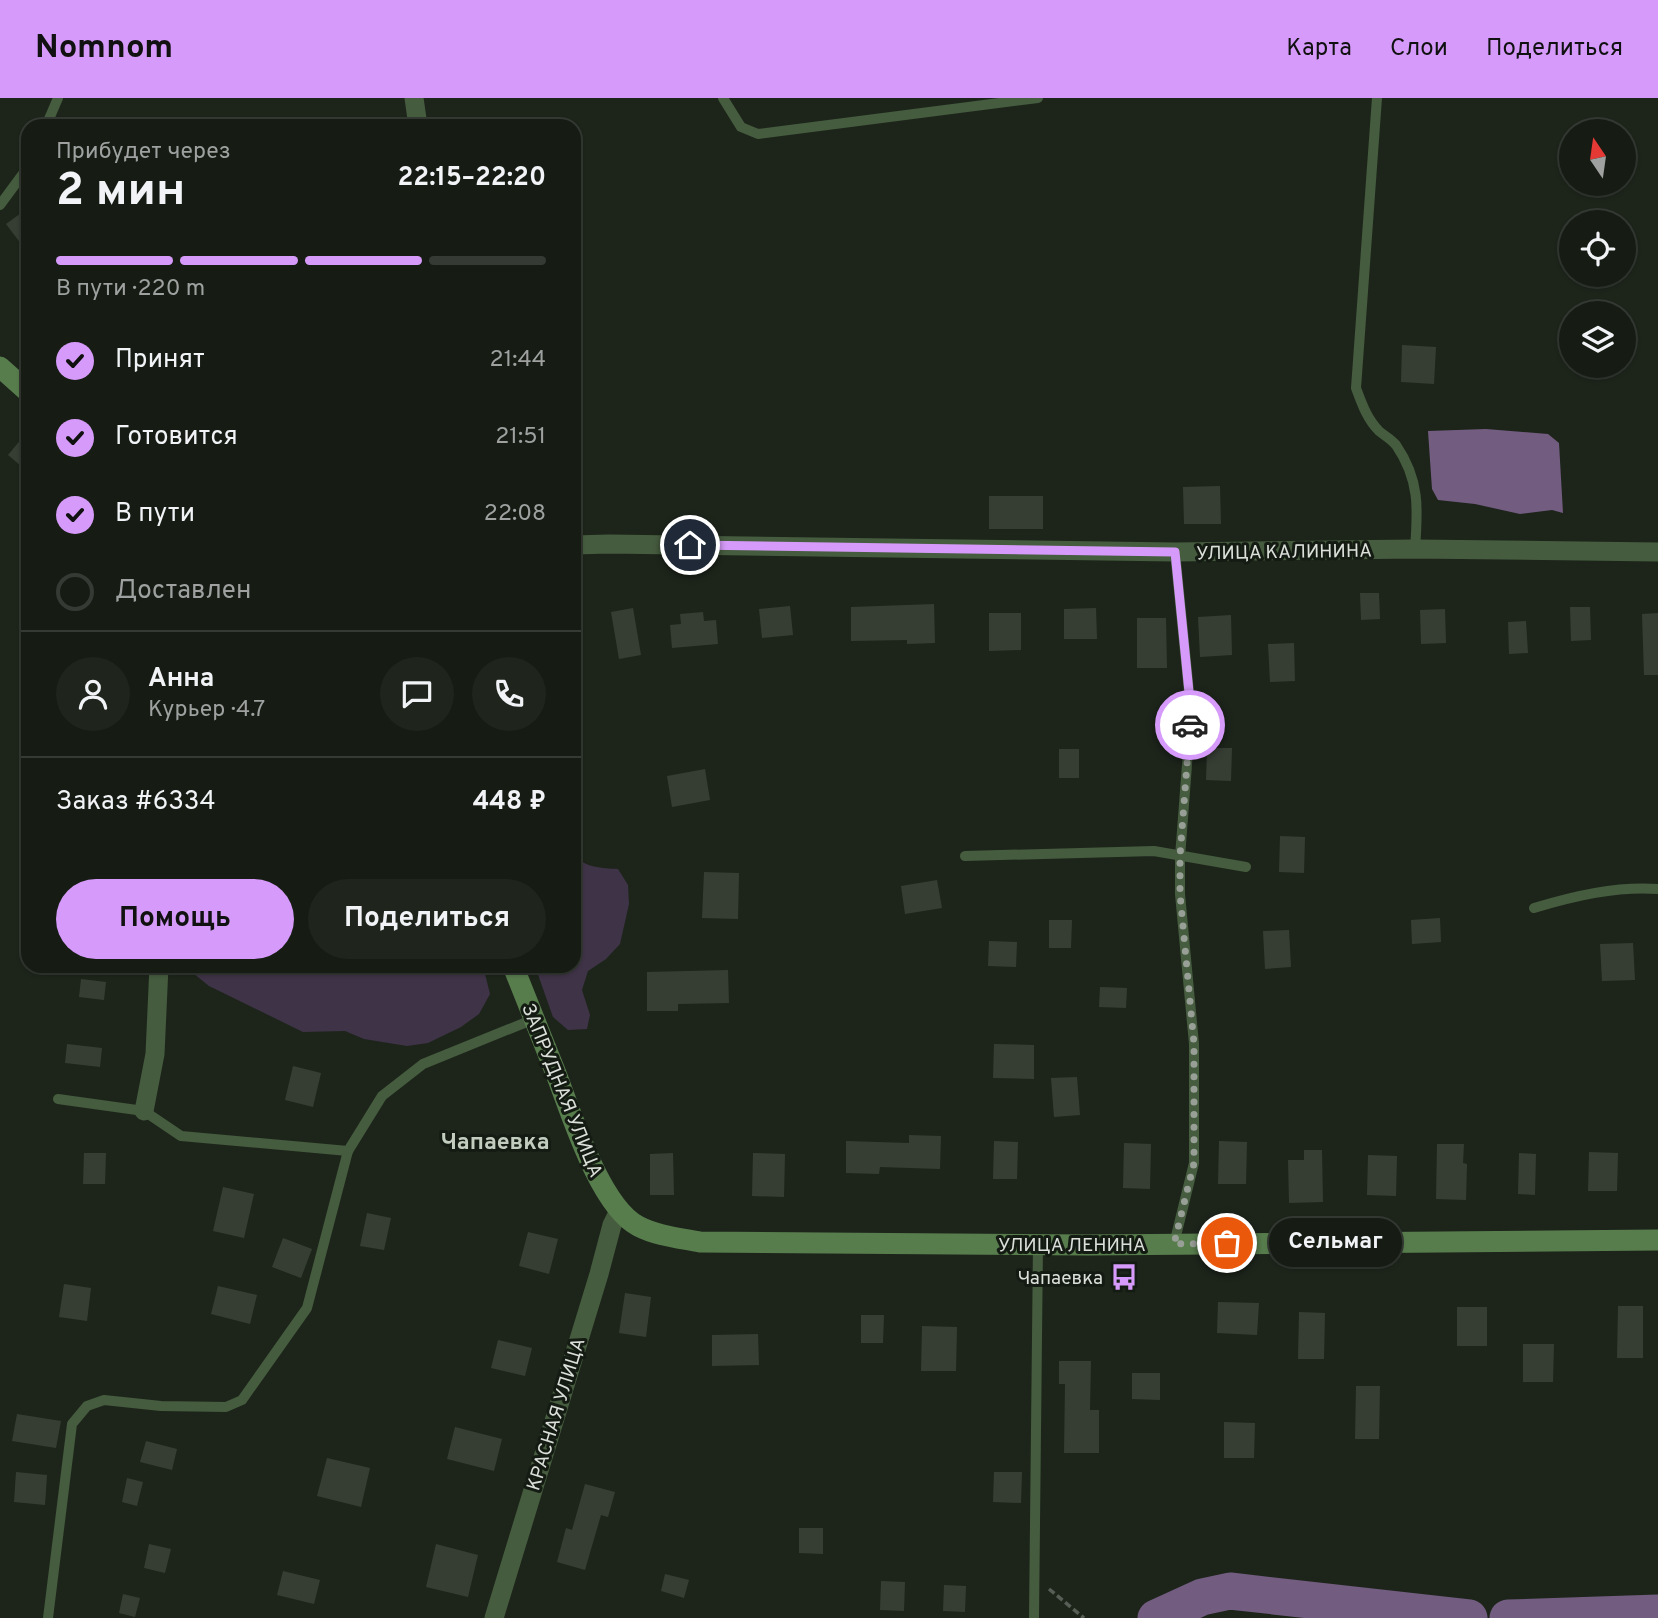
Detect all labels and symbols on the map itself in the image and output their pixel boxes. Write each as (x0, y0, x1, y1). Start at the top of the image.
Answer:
north arrow (1559, 119, 1636, 196)
pin (660, 515, 720, 575)
street label: УЛИЦА КАЛИНИНА (1196, 539, 1372, 567)
courier (1155, 690, 1225, 760)
street label: ЗАПРУДНАЯ УЛИЦА (515, 1000, 607, 1181)
district label: Чапаевка (440, 1129, 550, 1158)
pin (1197, 1213, 1257, 1273)
callout: Сельмаг (1269, 1218, 1402, 1268)
street label: УЛИЦА ЛЕНИНА (998, 1234, 1146, 1258)
bus stop icon: Чапаевка (1109, 1262, 1139, 1292)
place label: Чапаевка (1017, 1267, 1103, 1291)
street label: КРАСНАЯ УЛИЦА (522, 1335, 592, 1494)

